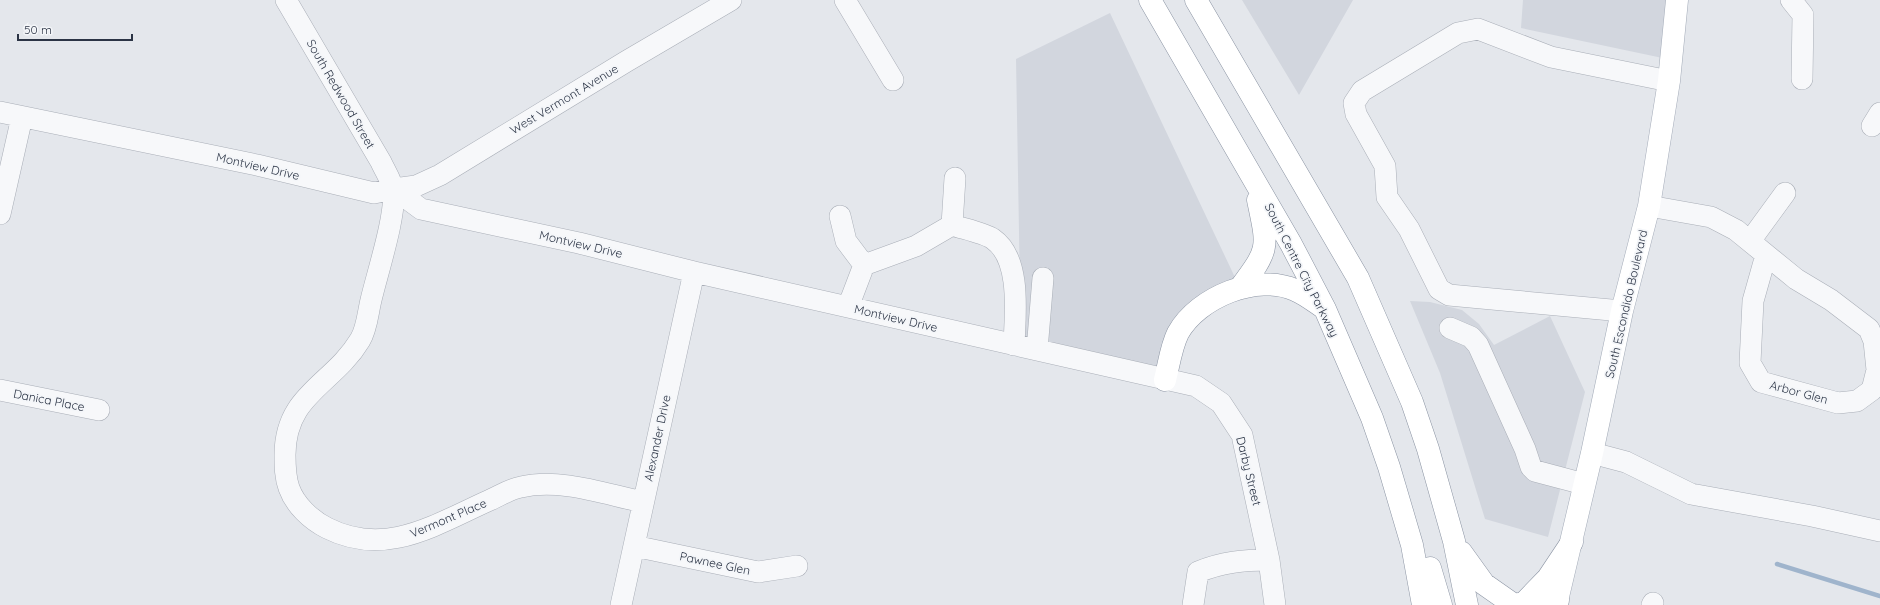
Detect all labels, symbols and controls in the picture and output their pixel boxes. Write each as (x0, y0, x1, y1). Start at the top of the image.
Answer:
scale bar (18, 16, 132, 42)
text: 50 m (24, 22, 52, 37)
street label: South Redwood Street (304, 37, 378, 151)
street label: West Vermont Avenue (507, 61, 621, 137)
street label: Montview Drive (215, 149, 301, 183)
street label: South Centre City Parkway (1262, 201, 1342, 339)
street label: Montview Drive (538, 227, 624, 261)
street label: South Escondido Boulevard (1602, 228, 1650, 380)
street label: Montview Drive (853, 301, 939, 335)
street label: Arbor Glen (1768, 377, 1830, 407)
street label: Danica Place (12, 386, 86, 414)
street label: Alexander Drive (641, 393, 674, 483)
street label: Darby Street (1233, 435, 1265, 507)
street label: Vermont Place (407, 495, 489, 541)
street label: Pawnee Glen (678, 548, 752, 578)

